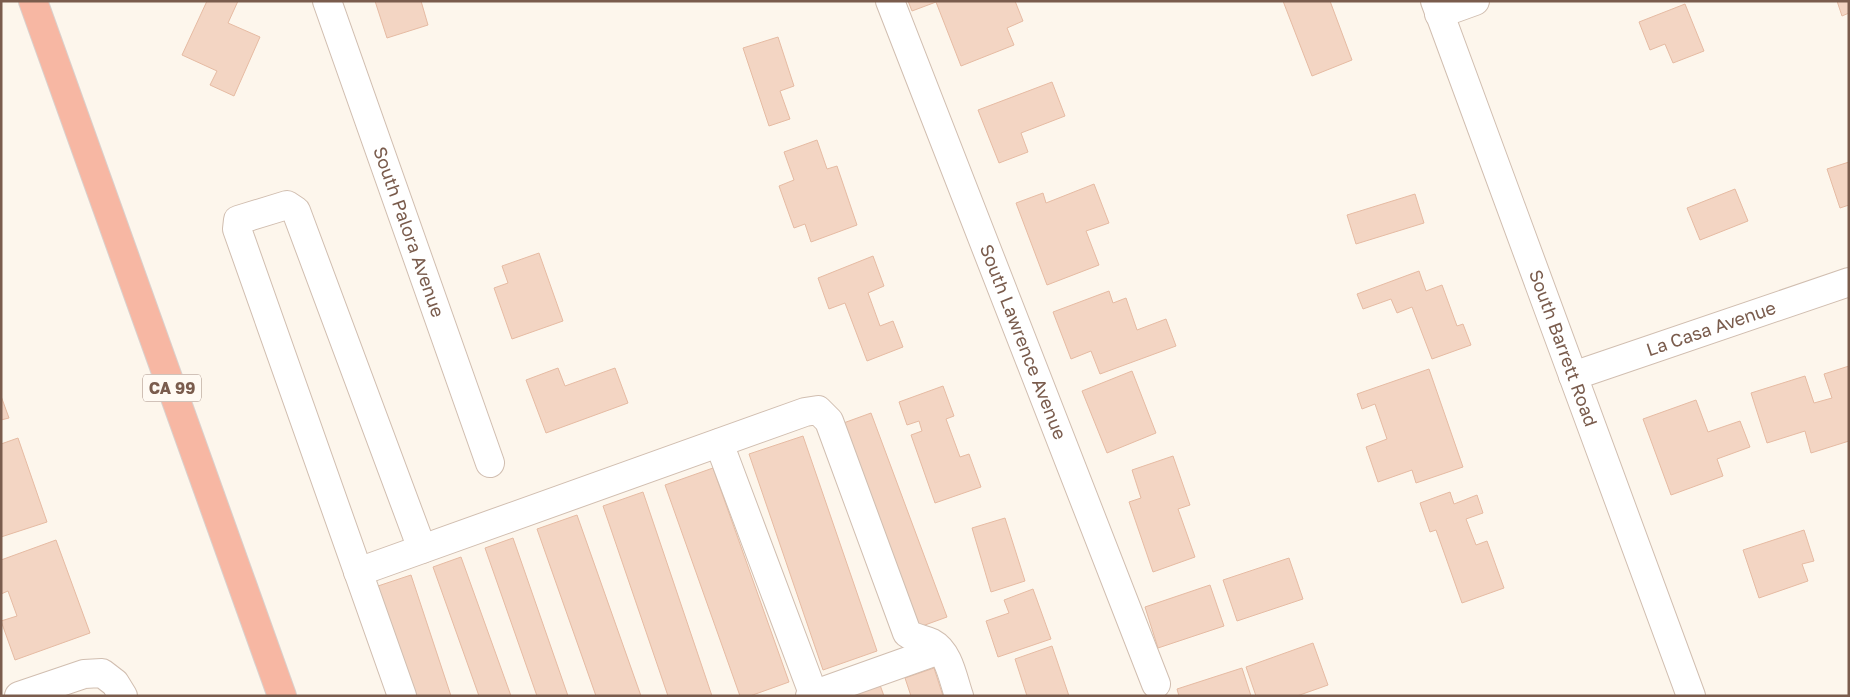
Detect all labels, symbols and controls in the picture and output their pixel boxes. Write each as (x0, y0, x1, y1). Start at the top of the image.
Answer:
street label: South Palora Avenue (369, 143, 450, 320)
street label: South Lawrence Avenue (976, 241, 1072, 442)
street label: South Barrett Road (1525, 266, 1603, 429)
street label: La Casa Avenue (1643, 296, 1778, 360)
road number: CA 99 (143, 374, 201, 402)

